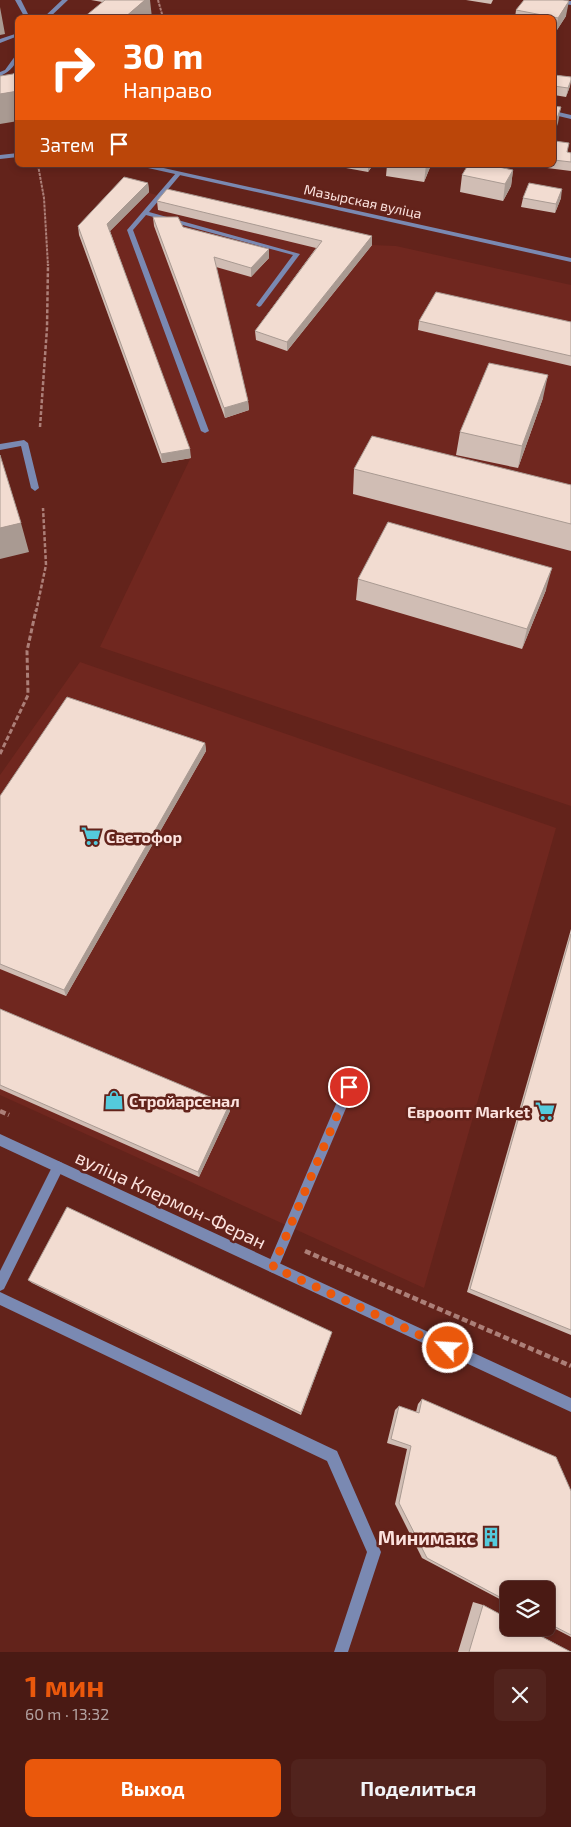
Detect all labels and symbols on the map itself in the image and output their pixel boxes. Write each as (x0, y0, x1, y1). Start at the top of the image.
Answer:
street label: Мазырская вуліца (302, 180, 424, 222)
supermarket icon: Светофор (80, 825, 102, 847)
place label: Светофор (106, 827, 182, 846)
pin (328, 1066, 370, 1108)
shop icon: Стройарсенал (103, 1089, 125, 1111)
place label: Стройарсенал (129, 1091, 240, 1110)
supermarket icon: Евроопт Market (534, 1100, 556, 1122)
place label: Евроопт Market (407, 1102, 530, 1121)
street label: вуліца Клермон-Феран (72, 1145, 270, 1254)
position arrow (421, 1321, 473, 1373)
place label: Минимакс (378, 1526, 476, 1549)
building icon: Минимакс (480, 1526, 502, 1548)

